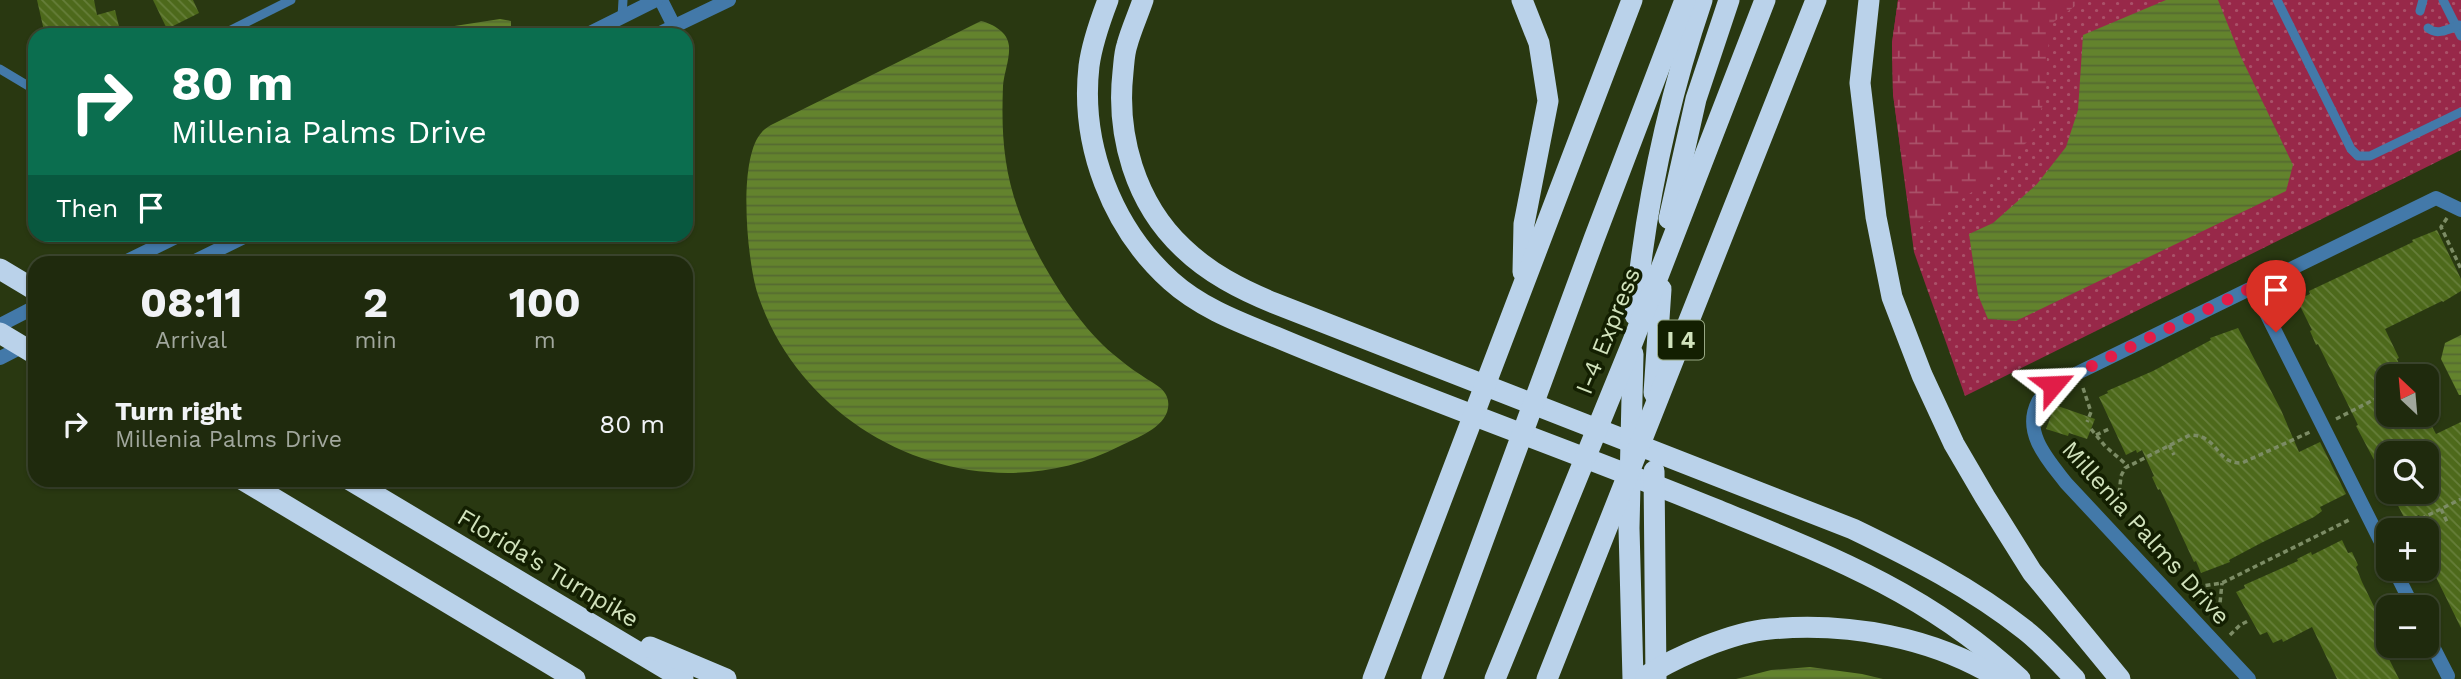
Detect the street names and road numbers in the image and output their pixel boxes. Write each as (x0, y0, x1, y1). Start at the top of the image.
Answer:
street label: I-4 Express (1570, 264, 1646, 398)
road number: I 4 (1658, 320, 1704, 360)
street label: Millenia Palms Drive (2056, 436, 2236, 630)
street label: Florida's Turnpike (452, 503, 644, 633)

